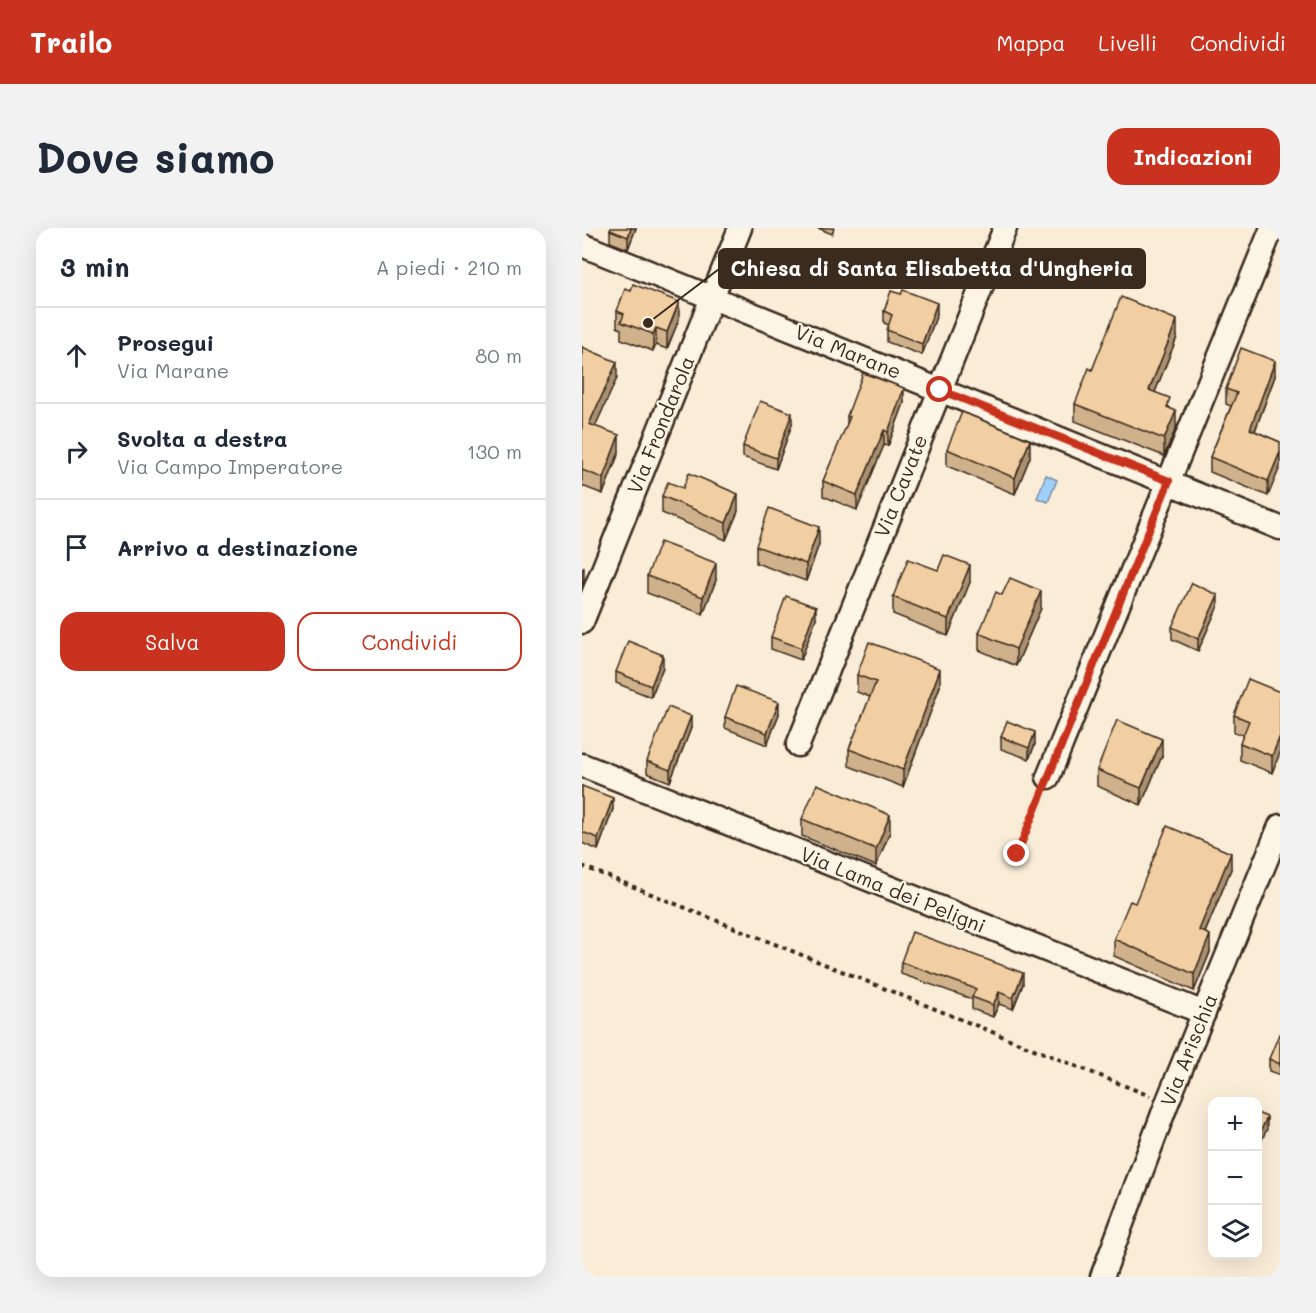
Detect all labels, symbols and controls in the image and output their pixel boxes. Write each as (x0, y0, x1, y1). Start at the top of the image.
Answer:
text: Trailo (30, 24, 112, 60)
text: Mappa (997, 29, 1065, 56)
text: Livelli (1098, 29, 1157, 56)
text: Condividi (1190, 29, 1286, 56)
button: Indicazioni (1107, 128, 1280, 185)
text: Dove siamo (36, 129, 275, 184)
callout: Chiesa di Santa Elisabetta d'Ungheria (719, 249, 1145, 288)
text: 3 min (60, 250, 129, 284)
text: A piedi · 210 m (376, 254, 522, 280)
text: Chiesa di Santa Elisabetta d'Ungheria (731, 254, 1134, 281)
street label: Via Marane (791, 318, 905, 384)
text: Prosegui (117, 328, 214, 357)
icon: ahead (60, 339, 93, 372)
text: 80 m (475, 342, 522, 368)
street label: Via Frondarola (621, 352, 700, 497)
text: Via Marane (117, 357, 229, 383)
route start (926, 376, 952, 402)
text: Svolta a destra (117, 424, 287, 453)
street label: Via Cavate (868, 430, 933, 541)
icon: right (60, 435, 93, 468)
text: 130 m (467, 438, 522, 464)
text: Via Campo Imperatore (117, 453, 343, 479)
icon: arrive (60, 531, 93, 564)
text: Arrivo a destinazione (117, 533, 358, 562)
button: Salva (60, 612, 285, 671)
button: Condividi (297, 612, 522, 671)
street label: Via Lama dei Peligni (797, 840, 990, 938)
route end (1003, 840, 1029, 866)
street label: Via Arischia (1154, 990, 1222, 1110)
map controls (1208, 1097, 1262, 1259)
button: + (1208, 1097, 1262, 1151)
button: − (1208, 1151, 1262, 1205)
button: layers (1208, 1205, 1262, 1259)

